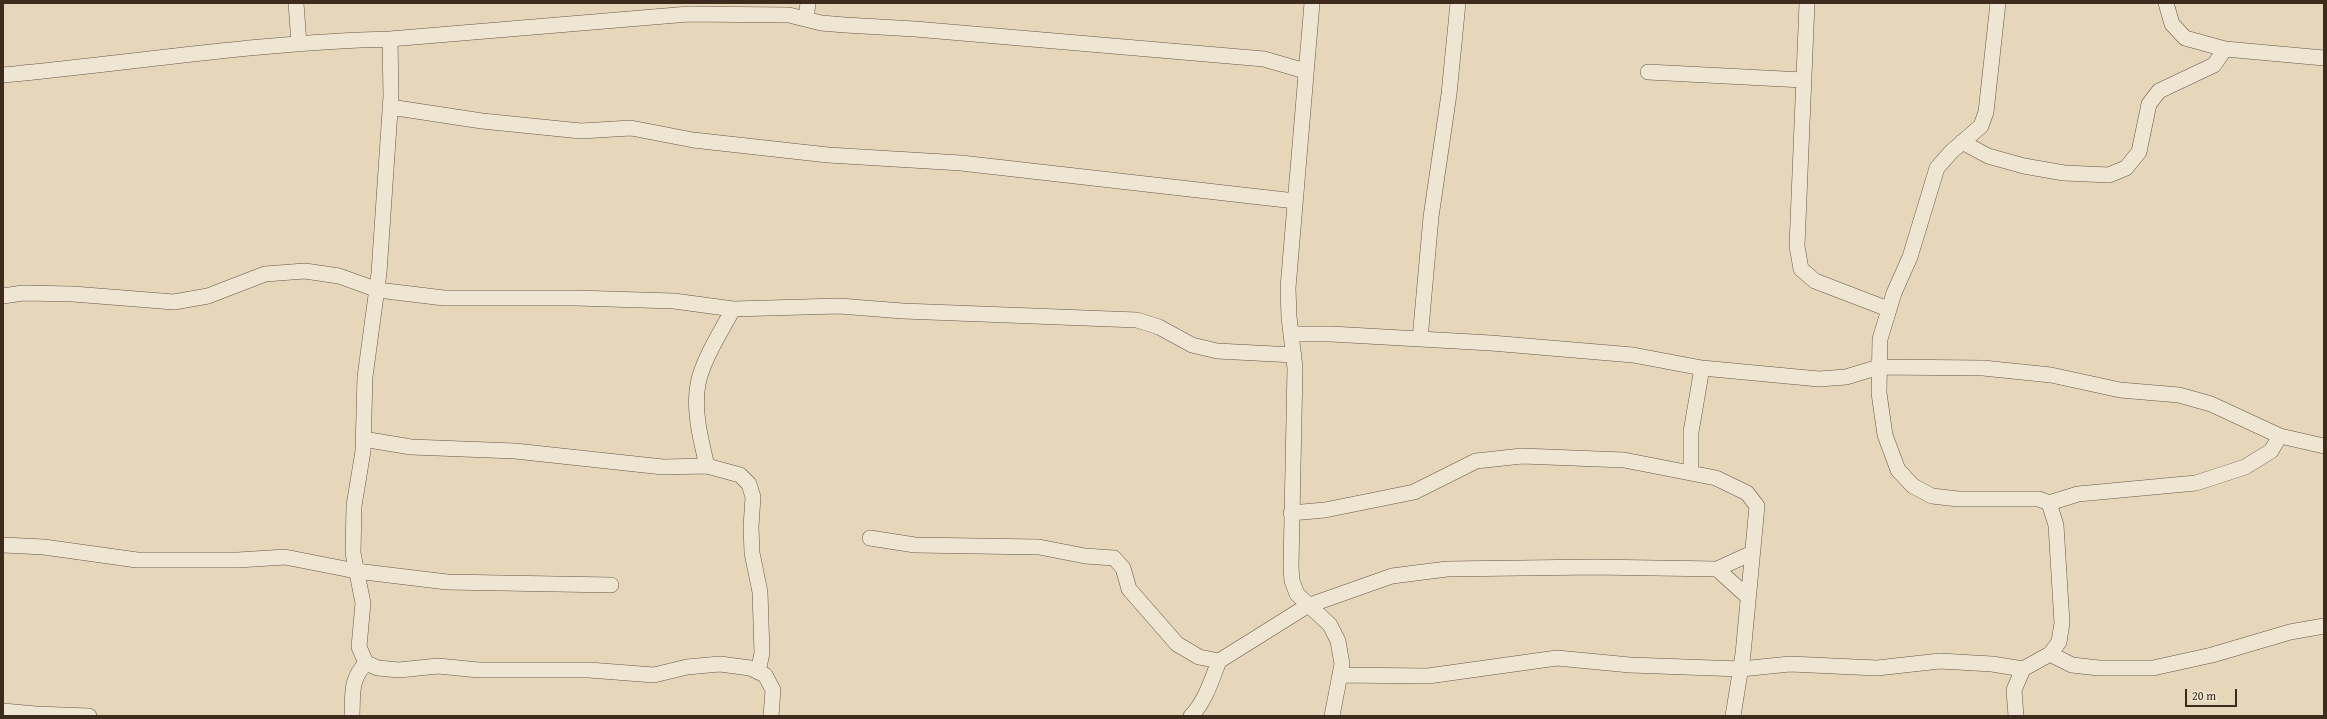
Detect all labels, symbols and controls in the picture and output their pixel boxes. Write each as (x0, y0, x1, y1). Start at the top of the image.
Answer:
scale bar (2187, 681, 2239, 707)
text: 20 m (2192, 687, 2216, 704)

